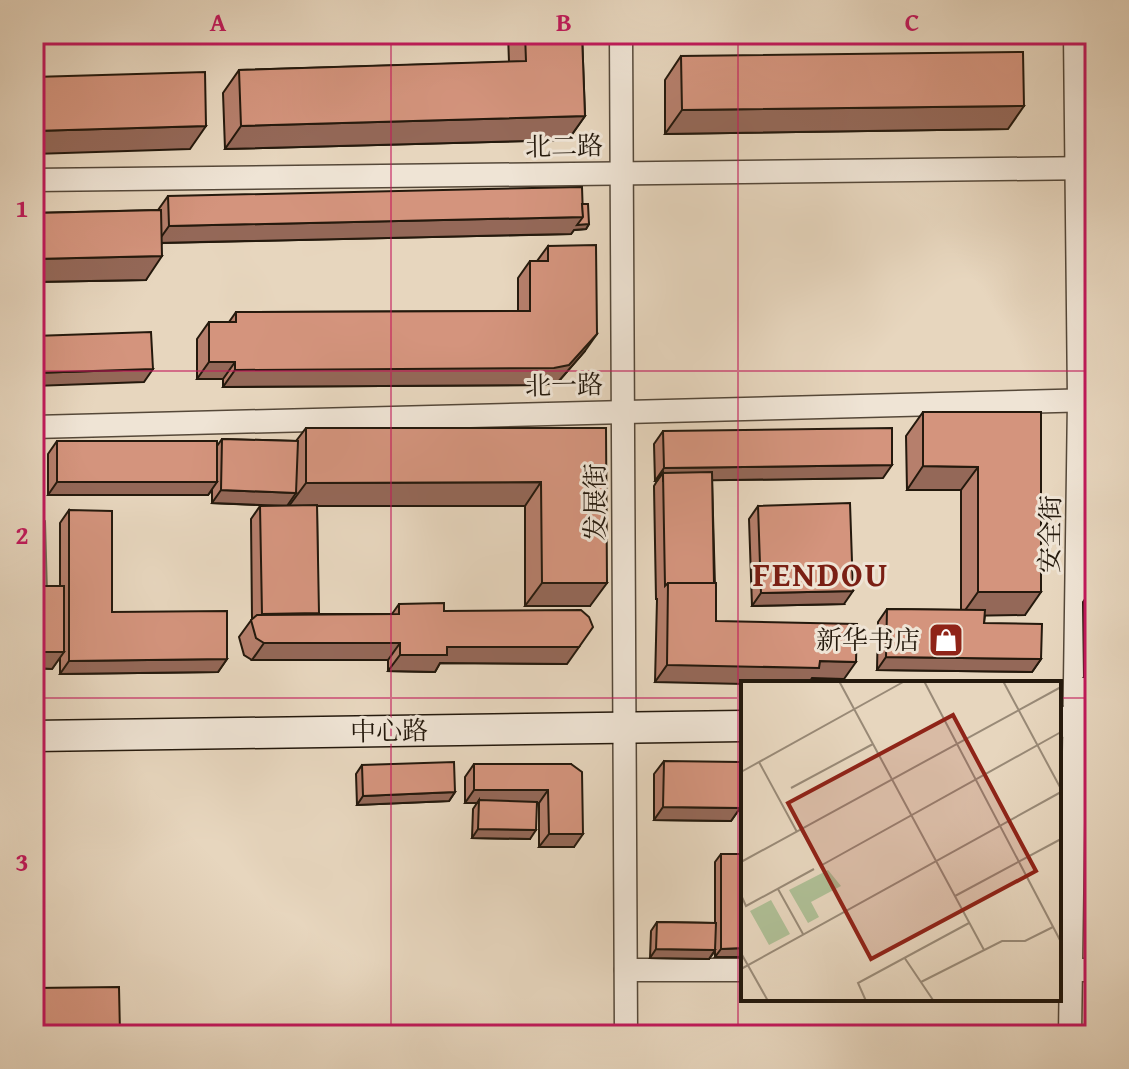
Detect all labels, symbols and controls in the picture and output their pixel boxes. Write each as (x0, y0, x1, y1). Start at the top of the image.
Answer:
text: A (210, 2, 227, 41)
text: B (556, 2, 572, 41)
text: C (905, 2, 919, 41)
street label: 北二路 (525, 125, 603, 166)
text: 1 (15, 188, 29, 227)
street label: 北一路 (525, 364, 603, 405)
street label: 发展街 (575, 463, 614, 541)
street label: 安全街 (1029, 495, 1070, 573)
text: 2 (15, 515, 29, 554)
district label: FENDOU (753, 549, 889, 598)
place label: 新华书店 (816, 620, 920, 659)
shop icon: 新华书店 (927, 621, 965, 659)
inset map (741, 681, 1061, 1001)
street label: 中心路 (350, 710, 428, 751)
text: 3 (15, 842, 29, 881)

